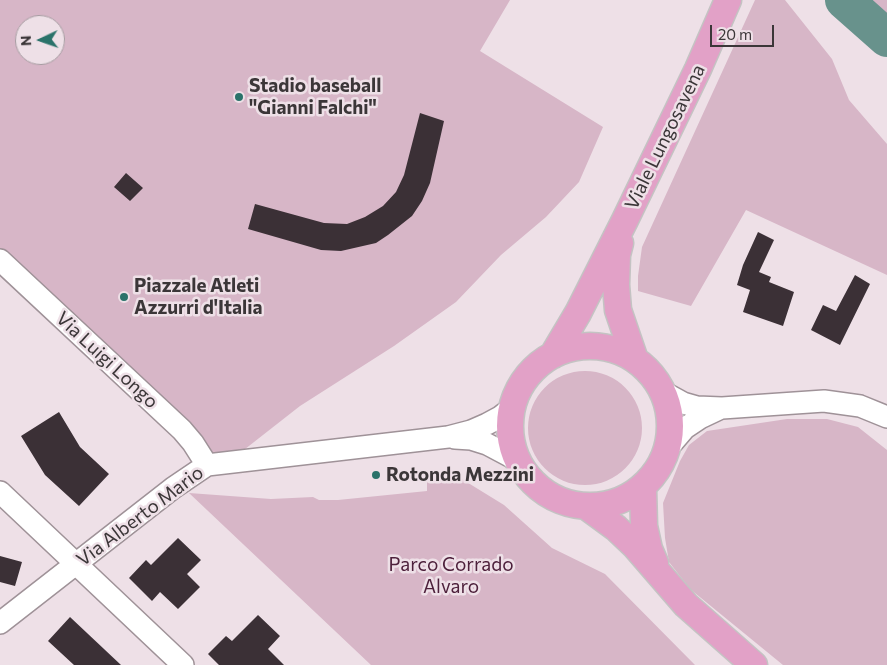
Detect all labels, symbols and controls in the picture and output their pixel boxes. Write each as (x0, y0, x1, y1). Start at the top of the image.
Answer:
north arrow (15, 15, 65, 65)
scale bar (712, 15, 776, 47)
text: 20 m (718, 25, 752, 43)
text: N (17, 35, 34, 46)
street label: Viale Lungosavena (620, 61, 710, 213)
place label: Stadio baseball "Gianni Falchi" (249, 75, 381, 119)
marker: Stadio baseball "Gianni Falchi" (233, 91, 245, 103)
place label: Piazzale Atleti Azzurri d'Italia (134, 275, 263, 319)
marker: Piazzale Atleti Azzurri d'Italia (118, 291, 130, 303)
street label: Via Luigi Longo (51, 307, 163, 413)
street label: Via Alberto Mario (72, 461, 208, 571)
place label: Rotonda Mezzini (386, 464, 534, 486)
marker: Rotonda Mezzini (370, 469, 382, 481)
park label: Parco Corrado Alvaro (388, 554, 514, 598)

